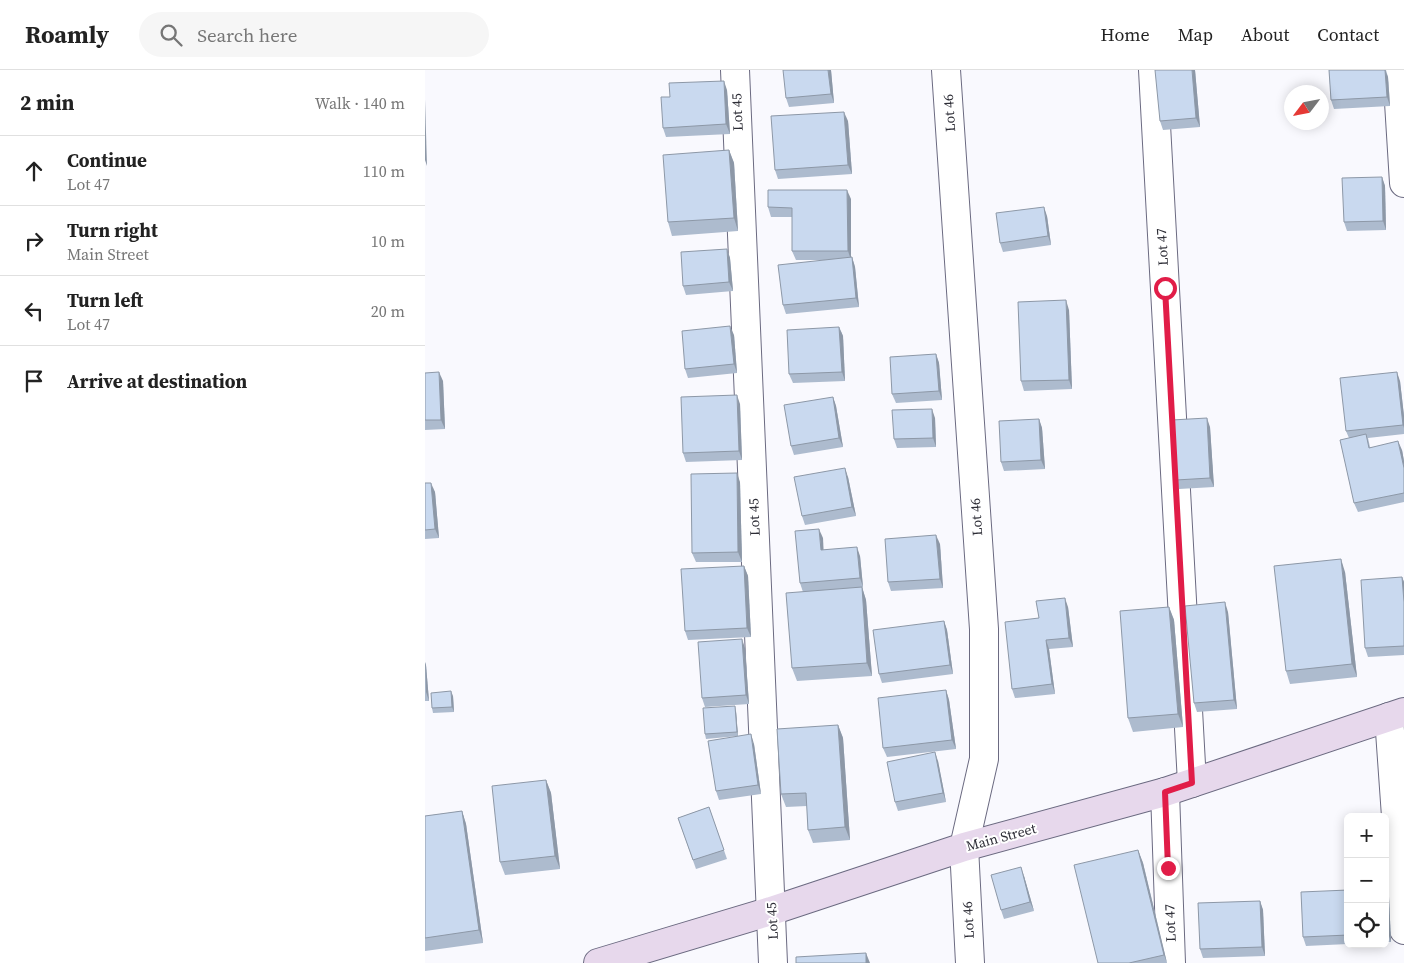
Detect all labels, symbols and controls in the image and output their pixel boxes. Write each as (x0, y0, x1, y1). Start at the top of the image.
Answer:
search box (139, 12, 489, 57)
text: Roamly (25, 18, 109, 51)
icon: search (157, 21, 185, 49)
text: Search here (197, 22, 297, 48)
text: Home (1101, 22, 1150, 47)
text: Map (1178, 22, 1213, 47)
text: About (1241, 22, 1289, 47)
text: Contact (1317, 22, 1379, 47)
north arrow (1284, 85, 1329, 130)
text: 2 min (20, 88, 75, 117)
text: Walk · 140 m (315, 92, 405, 114)
street label: Lot 45 (726, 93, 748, 131)
street label: Lot 46 (938, 93, 960, 133)
text: Continue (67, 147, 147, 173)
icon: ahead (20, 157, 48, 185)
text: 110 m (363, 160, 405, 182)
text: Lot 47 (67, 173, 110, 195)
text: Turn right (67, 217, 158, 243)
icon: right (20, 227, 48, 255)
street label: Lot 47 (1151, 228, 1173, 266)
text: 10 m (371, 230, 405, 252)
text: Main Street (67, 243, 149, 265)
route start (1154, 277, 1177, 300)
text: Turn left (67, 287, 143, 313)
icon: left (20, 297, 48, 325)
text: 20 m (371, 300, 405, 322)
text: Lot 47 (67, 313, 110, 335)
icon: arrive (20, 367, 48, 395)
text: Arrive at destination (67, 368, 247, 394)
street label: Lot 46 (965, 497, 987, 537)
street label: Lot 45 (743, 498, 765, 536)
map controls (1344, 813, 1389, 948)
button: + (1344, 813, 1389, 858)
street label: Main Street (964, 818, 1039, 856)
route end (1157, 857, 1180, 880)
button: − (1344, 858, 1389, 903)
street label: Lot 46 (957, 901, 979, 939)
street label: Lot 45 (761, 902, 783, 940)
button: locate (1344, 903, 1389, 948)
street label: Lot 47 (1159, 904, 1181, 942)

